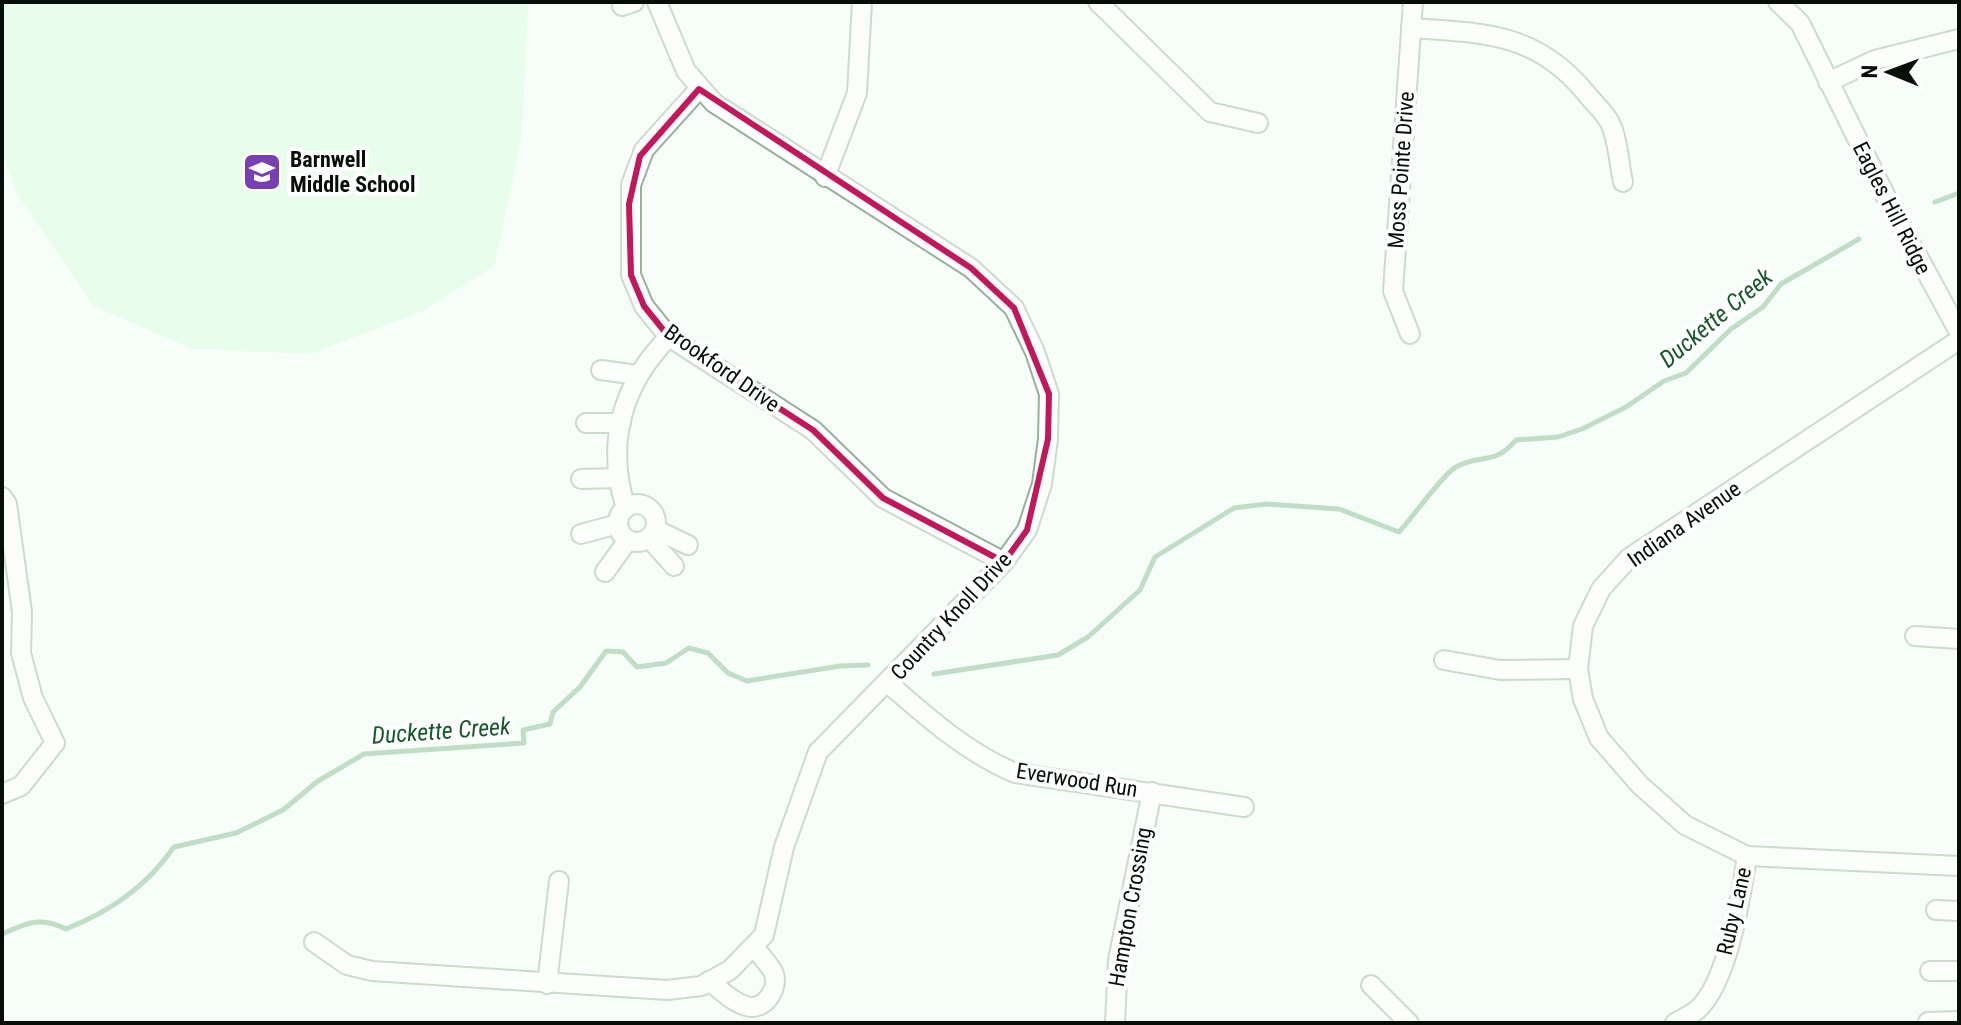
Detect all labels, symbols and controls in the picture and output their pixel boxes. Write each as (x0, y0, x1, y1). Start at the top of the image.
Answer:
north arrow (1849, 32, 1929, 112)
text: N (1857, 65, 1882, 79)
street label: Moss Pointe Drive (1383, 91, 1419, 249)
street label: Eagles Hill Ridge (1848, 138, 1936, 278)
place label: Barnwell Middle School (290, 147, 415, 197)
school or university icon: Barnwell Middle School (241, 151, 283, 193)
water label: Duckette Creek (1654, 262, 1779, 373)
street label: Brookford Drive (660, 319, 784, 417)
street label: Indiana Avenue (1623, 476, 1745, 572)
street label: Country Knoll Drive (886, 547, 1016, 685)
water label: Duckette Creek (371, 712, 512, 750)
street label: Everwood Run (1015, 758, 1139, 802)
street label: Hampton Crossing (1104, 825, 1156, 989)
street label: Ruby Lane (1712, 865, 1756, 957)

